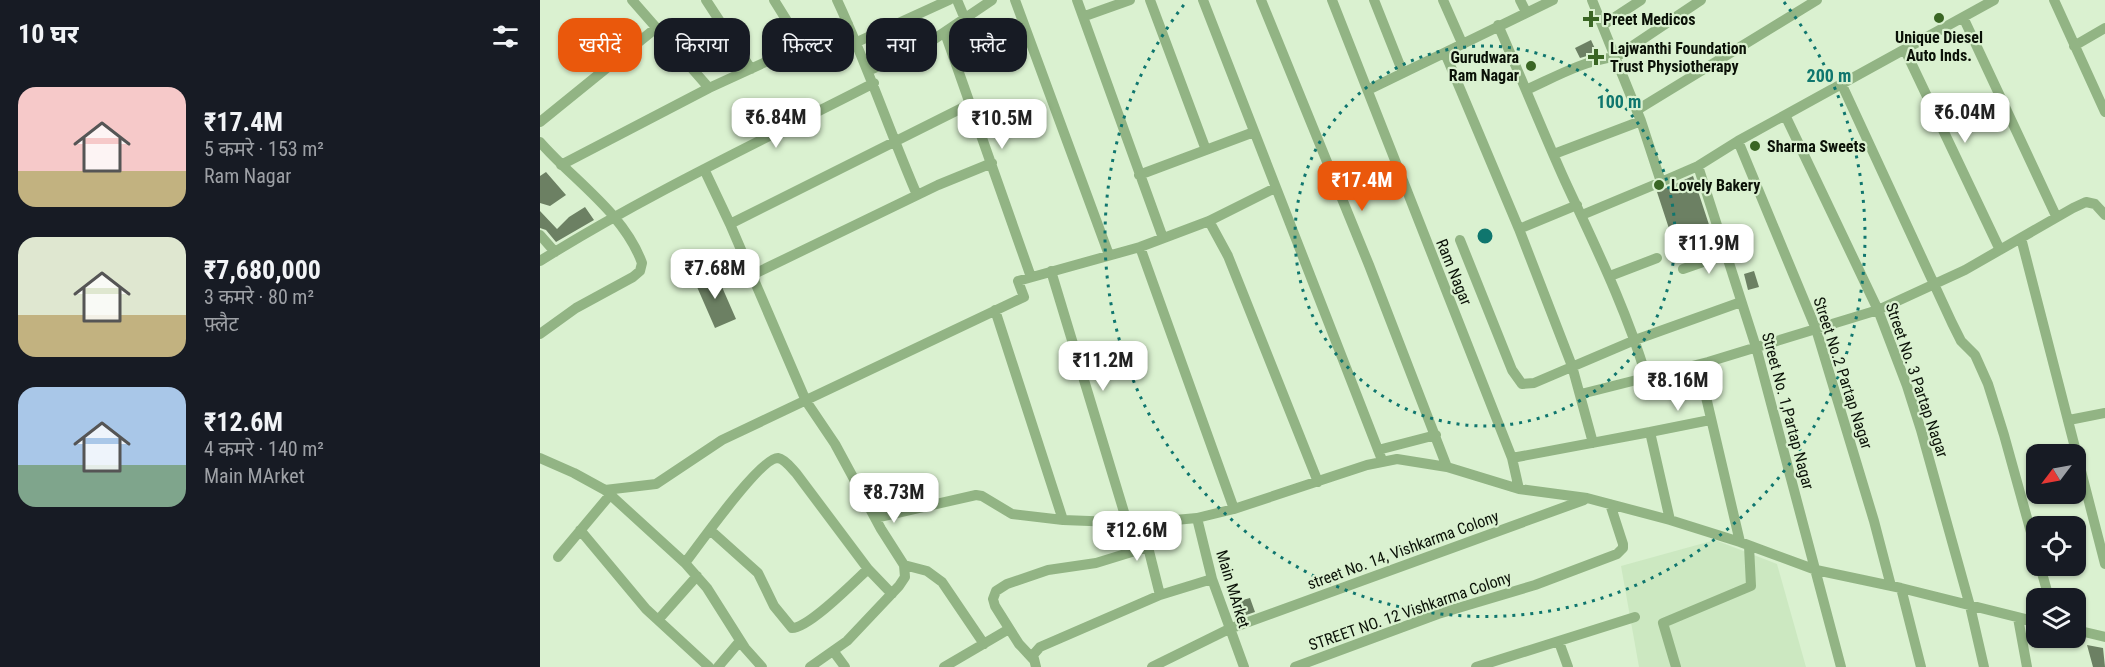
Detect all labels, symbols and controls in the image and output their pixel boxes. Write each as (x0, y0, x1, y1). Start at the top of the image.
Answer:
place label: Preet Medicos (1603, 10, 1695, 29)
marker: Unique Diesel Auto Inds. (1932, 11, 1946, 25)
marker: Preet Medicos (1584, 12, 1598, 26)
chip: खरीदें (558, 18, 642, 72)
chip: किराया (654, 18, 750, 72)
chip: फ़िल्टर (762, 18, 854, 72)
chip: नया (866, 18, 937, 72)
chip: फ़्लैट (949, 18, 1027, 72)
text: 10 घर (18, 19, 79, 49)
icon: filters (489, 20, 522, 53)
place label: Unique Diesel Auto Inds. (1895, 28, 1983, 65)
place label: Lajwanthi Foundation Trust Physiotherapy (1610, 39, 1747, 76)
place label: Gurudwara Ram Nagar (1449, 48, 1519, 85)
marker: Lajwanthi Foundation Trust Physiotherapy (1587, 48, 1605, 66)
marker: Gurudwara Ram Nagar (1524, 59, 1538, 73)
text: 200 m (1807, 65, 1851, 86)
text: 100 m (1597, 91, 1641, 112)
pin: ₹6.04M (1916, 93, 2014, 144)
pin: ₹6.84M (727, 98, 825, 149)
pin: ₹10.5M (953, 99, 1051, 150)
text: ₹6.04M (1935, 100, 1995, 124)
text: ₹6.84M (746, 105, 806, 129)
text: ₹10.5M (972, 106, 1032, 130)
text: ₹17.4M (204, 107, 283, 137)
icon: home (66, 111, 138, 183)
text: 5 कमरे · 153 m² (204, 137, 324, 161)
place label: Sharma Sweets (1767, 137, 1866, 156)
marker: Sharma Sweets (1748, 139, 1762, 153)
pin: ₹17.4M (1313, 161, 1411, 212)
text: Ram Nagar (204, 164, 291, 188)
text: ₹17.4M (1332, 168, 1392, 192)
place label: Lovely Bakery (1671, 176, 1760, 195)
marker: Lovely Bakery (1652, 178, 1666, 192)
pin: ₹11.9M (1660, 224, 1758, 275)
centre of rings (1475, 226, 1495, 246)
text: ₹11.9M (1679, 231, 1739, 255)
street label: Ram Nagar (1432, 236, 1476, 308)
pin: ₹7.68M (666, 249, 764, 300)
text: ₹7,680,000 (204, 255, 321, 285)
text: ₹7.68M (685, 256, 745, 280)
icon: home (66, 261, 138, 333)
text: 3 कमरे · 80 m² (204, 285, 314, 309)
street label: Street No.2 Partap Nagar (1809, 295, 1877, 451)
street label: Street No. 3 Partap Nagar (1882, 300, 1952, 460)
text: फ़्लैट (204, 312, 239, 336)
street label: Street No. 1,Partap Nagar (1758, 330, 1818, 492)
pin: ₹11.2M (1054, 341, 1152, 392)
text: ₹11.2M (1073, 348, 1133, 372)
pin: ₹8.16M (1629, 361, 1727, 412)
text: ₹8.16M (1648, 368, 1708, 392)
text: ₹12.6M (204, 407, 283, 437)
icon: home (66, 411, 138, 483)
text: 4 कमरे · 140 m² (204, 437, 324, 461)
north arrow (2026, 444, 2086, 504)
map controls (2026, 444, 2086, 648)
text: Main MArket (204, 464, 305, 488)
pin: ₹8.73M (845, 473, 943, 524)
text: ₹8.73M (864, 480, 924, 504)
street label: street No. 14, Vishkarma Colony (1305, 506, 1502, 594)
pin: ₹12.6M (1088, 511, 1186, 562)
button: locate (2026, 516, 2086, 576)
text: ₹12.6M (1107, 518, 1167, 542)
street label: Main MArket (1212, 548, 1254, 631)
street label: STREET NO. 12 Vishkarma Colony (1306, 567, 1514, 655)
button: layers (2026, 588, 2086, 648)

